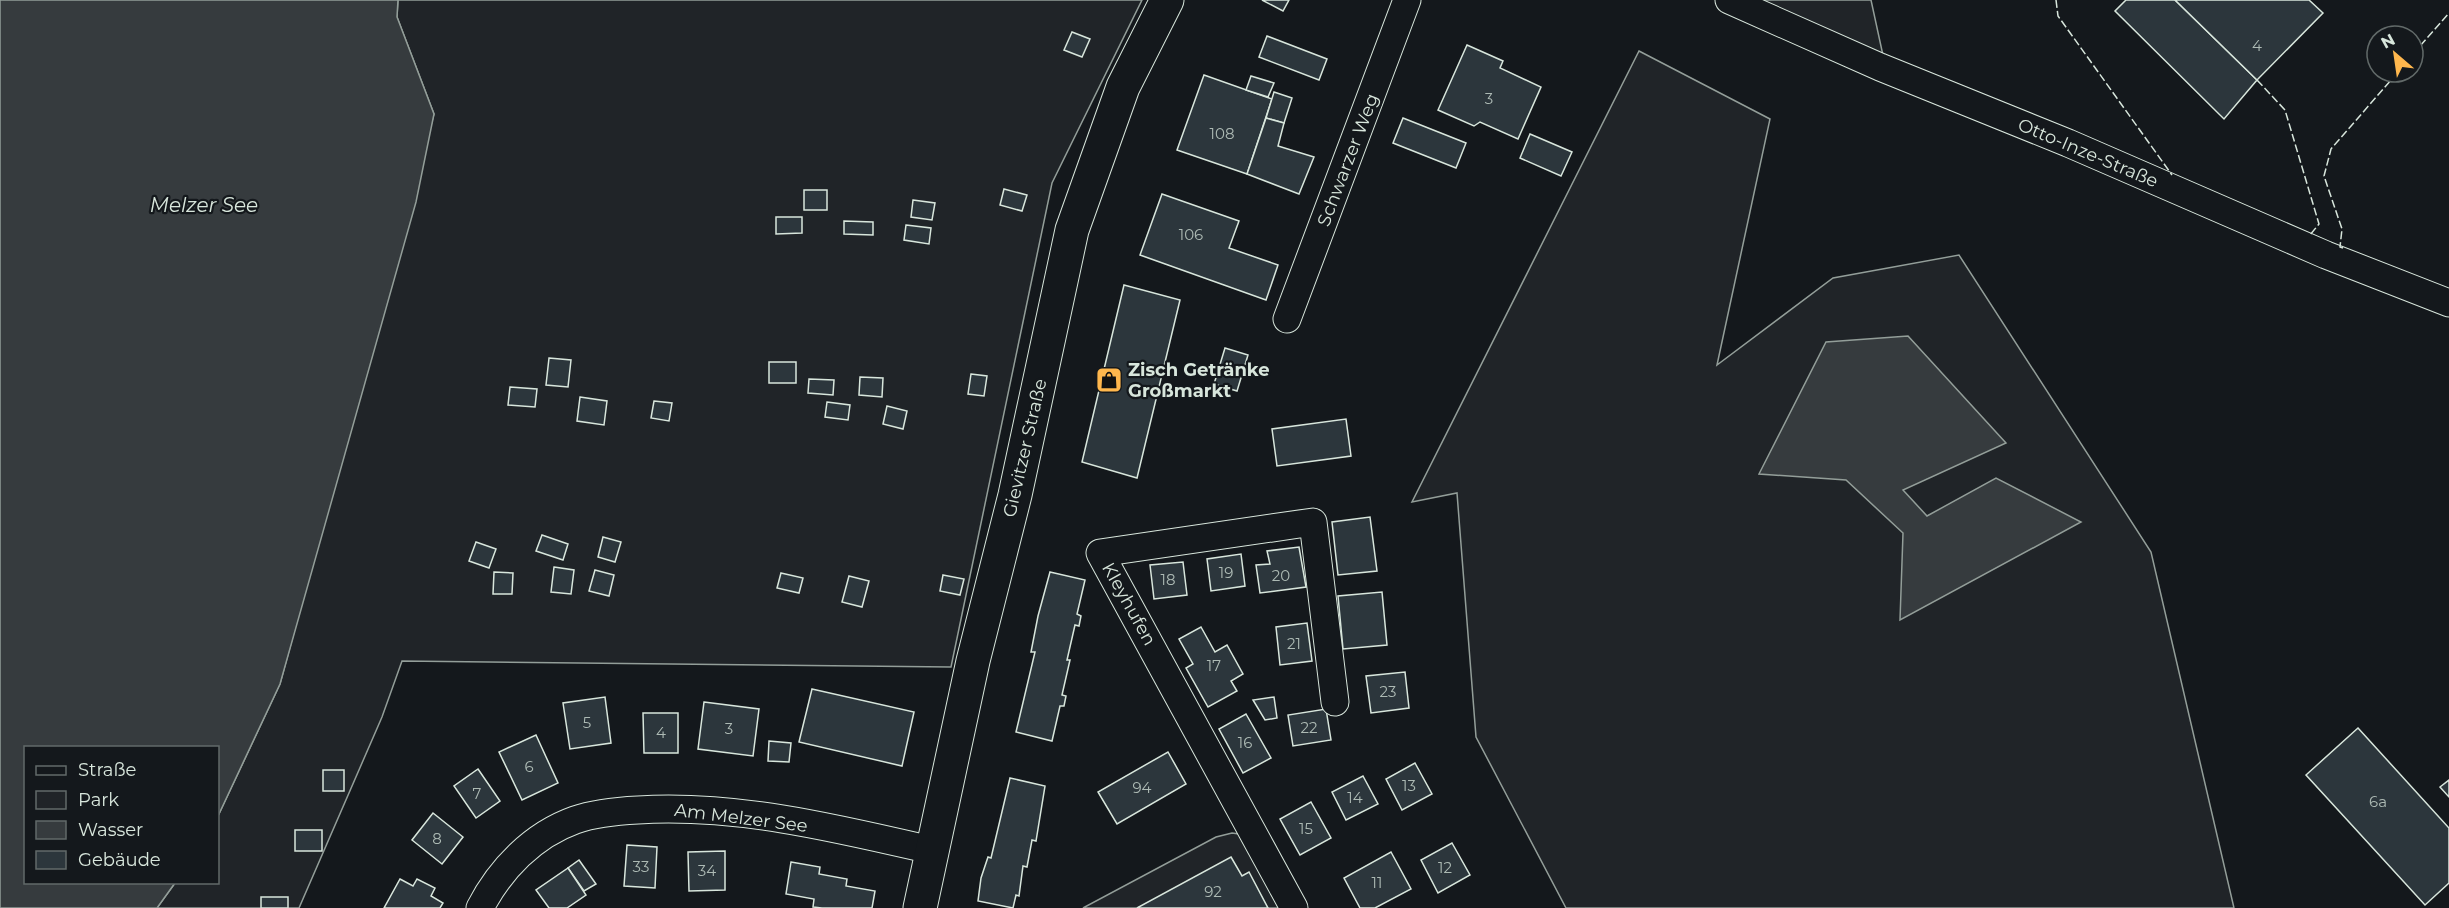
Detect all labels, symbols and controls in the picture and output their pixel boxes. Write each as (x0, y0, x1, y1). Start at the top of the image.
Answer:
north arrow (2365, 24, 2425, 84)
text: N (2378, 30, 2398, 53)
house number: 4 (2252, 36, 2262, 55)
house number: 3 (1485, 89, 1493, 108)
street label: Schwarzer Weg (1313, 91, 1383, 229)
street label: Otto-Inze-Straße (2015, 114, 2162, 193)
house number: 108 (1210, 124, 1234, 143)
water label: Melzer See (150, 193, 258, 217)
house number: 106 (1179, 225, 1203, 244)
place label: Zisch Getränke Großmarkt (1128, 359, 1270, 402)
shop icon: Zisch Getränke Großmarkt (1094, 365, 1124, 395)
street label: Gievitzer Straße (998, 377, 1052, 519)
street label: Kleyhufen (1097, 559, 1161, 649)
house number: 19 (1219, 563, 1233, 582)
house number: 20 (1272, 566, 1290, 585)
house number: 18 (1161, 570, 1176, 589)
house number: 21 (1287, 634, 1301, 653)
house number: 17 (1207, 656, 1221, 675)
house number: 23 (1380, 682, 1396, 701)
house number: 5 (583, 713, 591, 732)
house number: 22 (1300, 718, 1318, 737)
house number: 3 (725, 719, 733, 738)
house number: 4 (656, 723, 666, 742)
house number: 16 (1238, 733, 1252, 752)
legend (24, 746, 219, 884)
house number: 6 (524, 757, 534, 776)
text: Straße (78, 759, 137, 781)
house number: 13 (1402, 776, 1416, 795)
house number: 94 (1132, 778, 1152, 797)
house number: 7 (473, 784, 482, 803)
house number: 14 (1347, 788, 1363, 807)
text: Park (78, 789, 119, 811)
house number: 6a (2369, 792, 2387, 811)
street label: Am Melzer See (673, 799, 809, 837)
text: Wasser (78, 819, 143, 841)
house number: 15 (1299, 819, 1313, 838)
house number: 8 (432, 829, 442, 848)
text: Gebäude (78, 849, 161, 871)
house number: 33 (633, 857, 649, 876)
house number: 12 (1438, 858, 1452, 877)
house number: 34 (698, 861, 716, 880)
house number: 11 (1372, 873, 1382, 892)
house number: 92 (1204, 882, 1222, 901)

